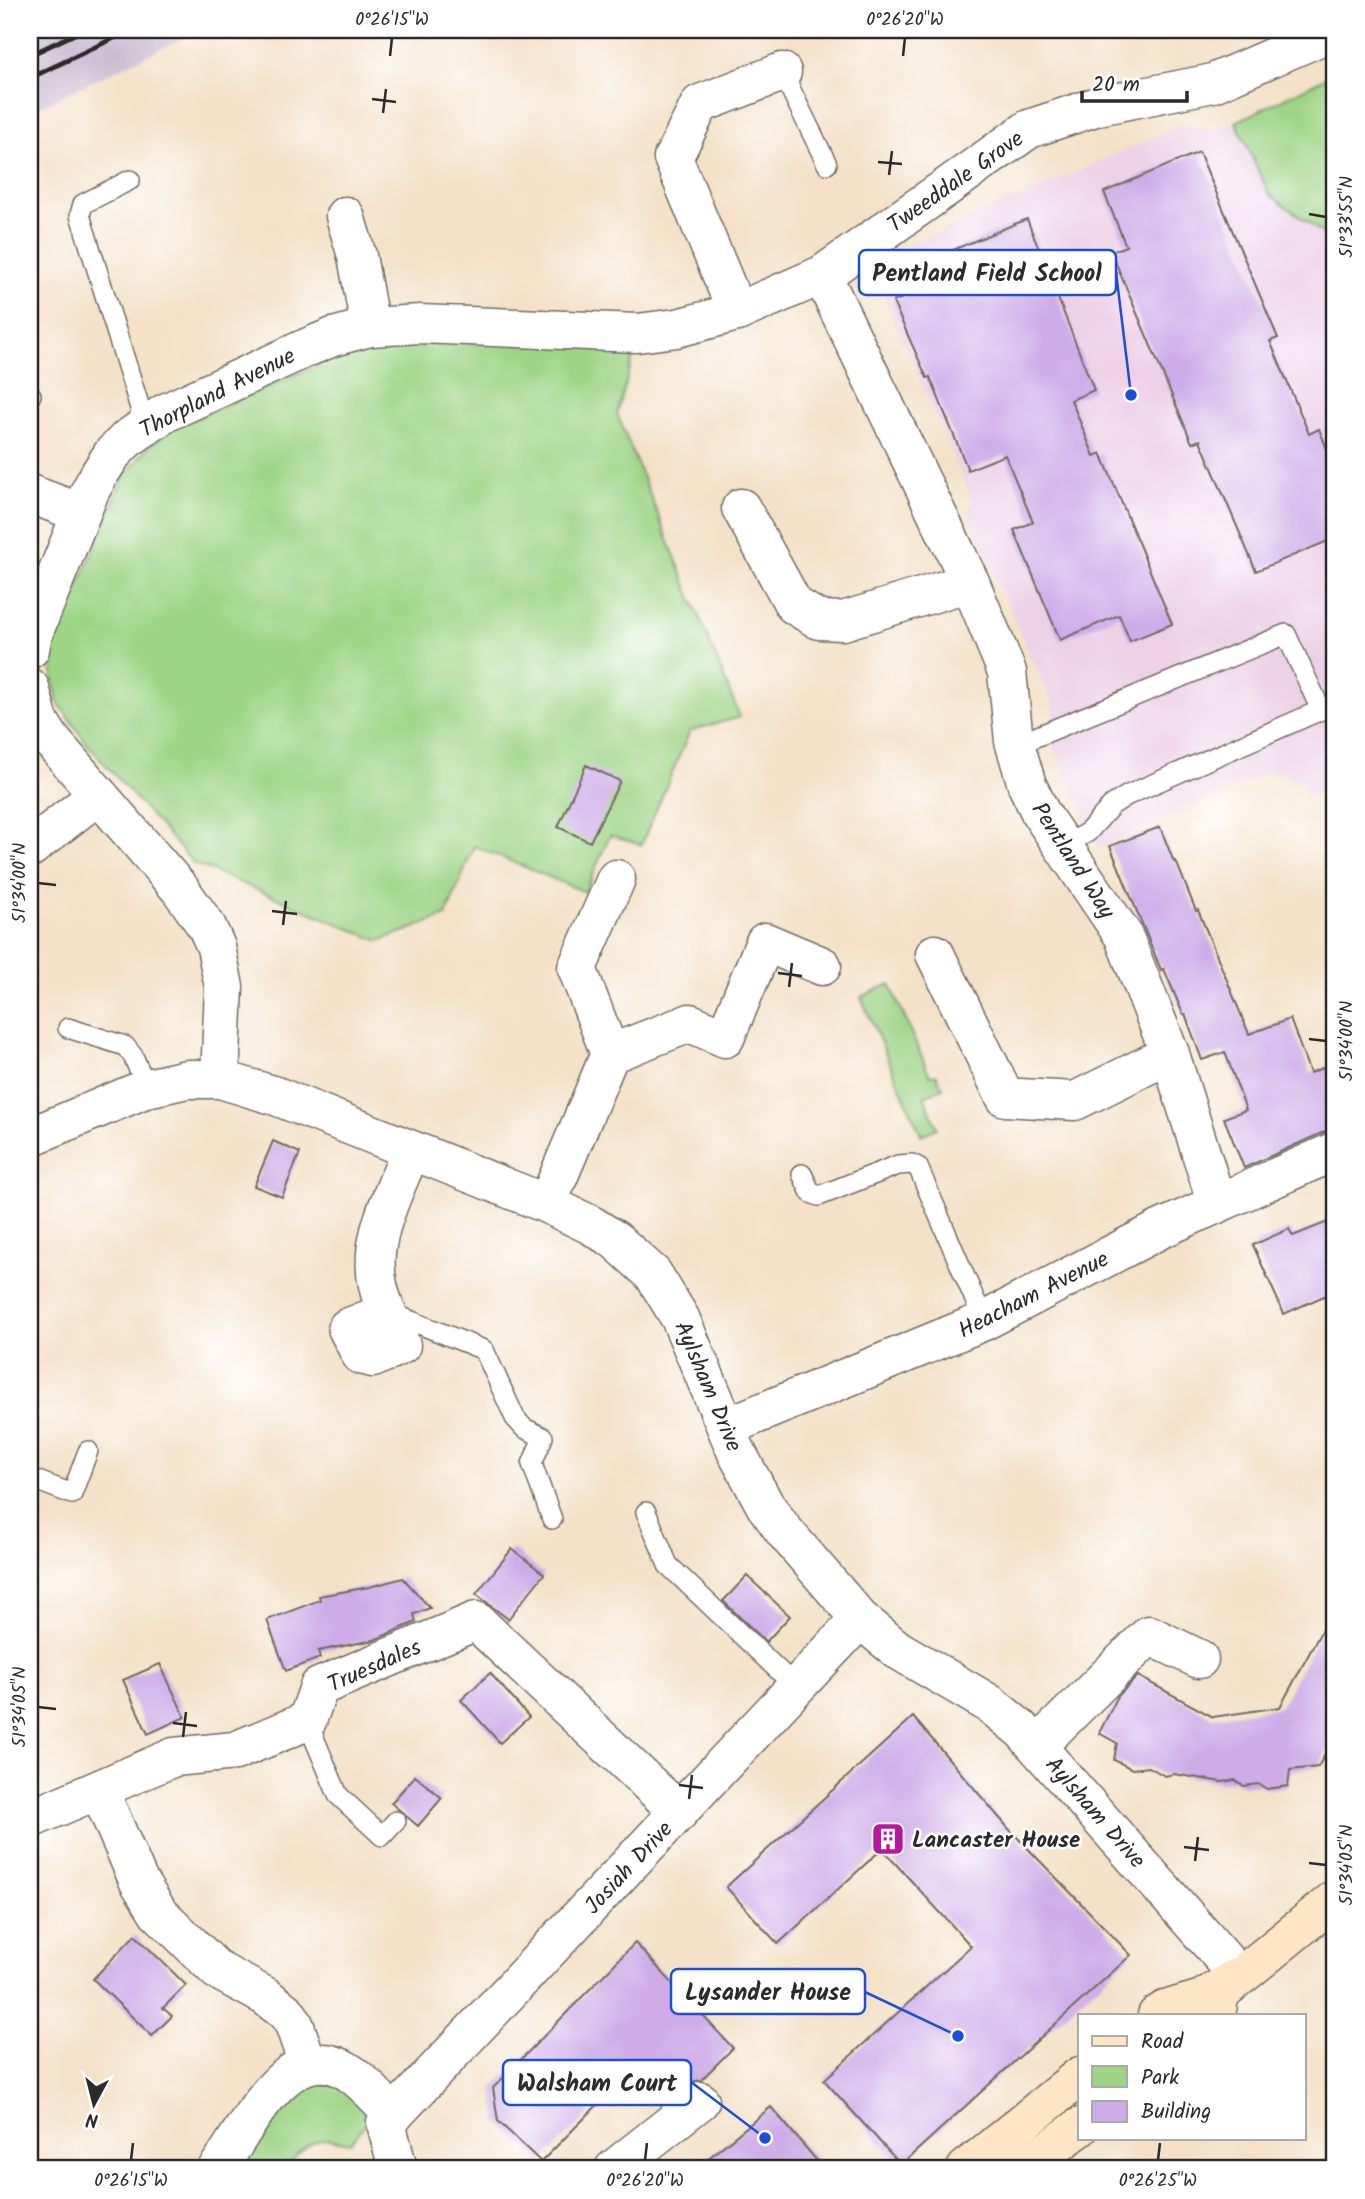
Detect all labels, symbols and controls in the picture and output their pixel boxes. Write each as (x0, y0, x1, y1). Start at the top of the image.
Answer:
text: 0°26'15"W (355, 6, 429, 35)
text: 0°26'20"W (866, 6, 944, 35)
scale bar (1082, 60, 1186, 104)
text: 20 m (1092, 69, 1140, 102)
street label: Tweeddale Grove (880, 122, 1032, 243)
text: 51°33'55"N (1333, 176, 1362, 258)
callout: Pentland Field School (859, 250, 1116, 295)
text: Pentland Field School (872, 255, 1102, 294)
street label: Thorpland Avenue (134, 339, 302, 449)
street label: Pentland Way (1021, 796, 1124, 927)
text: 51°34'00"N (6, 843, 35, 923)
text: 51°34'00"N (1333, 1001, 1362, 1081)
street label: Heacham Avenue (952, 1242, 1116, 1349)
street label: Aylsham Drive (663, 1316, 751, 1458)
street label: Truesdales (322, 1630, 428, 1703)
text: 51°34'05"N (6, 1666, 35, 1748)
street label: Aylsham Drive (1035, 1749, 1154, 1878)
street label: Josiah Drive (576, 1813, 682, 1923)
building icon: Lancaster House (869, 1820, 907, 1858)
place label: Lancaster House (912, 1823, 1080, 1859)
text: 51°34'05"N (1333, 1824, 1362, 1906)
callout: Lysander House (671, 1969, 865, 2014)
text: Lysander House (685, 1974, 851, 2013)
legend (1078, 2014, 1306, 2140)
text: Road (1141, 2026, 1184, 2059)
callout: Walsham Court (503, 2060, 691, 2105)
text: Park (1141, 2062, 1179, 2095)
text: Walsham Court (517, 2065, 678, 2104)
north arrow (60, 2070, 130, 2140)
text: Building (1141, 2096, 1211, 2129)
text: N (84, 2103, 100, 2135)
text: 0°26'15"W (94, 2167, 168, 2196)
text: 0°26'20"W (606, 2167, 684, 2196)
text: 0°26'25"W (1119, 2167, 1197, 2196)

